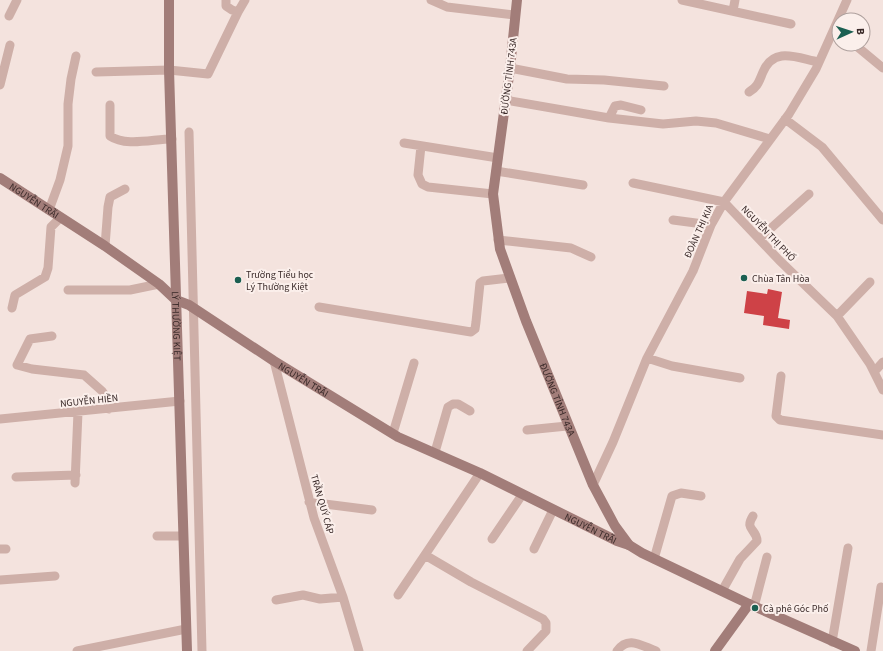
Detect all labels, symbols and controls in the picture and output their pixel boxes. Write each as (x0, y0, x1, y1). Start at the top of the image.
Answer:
north arrow (831, 12, 871, 52)
text: B (853, 28, 868, 36)
street label: ĐƯỜNG TỈNH 743A (497, 36, 521, 115)
street label: NGUYỄN TRÃI (6, 180, 61, 222)
street label: ĐOÀN THỊ KIA (681, 202, 717, 260)
street label: NGUYỄN THỊ PHỐ (738, 203, 799, 265)
place label: Trường Tiểu học Lý Thường Kiệt (246, 268, 314, 294)
place label: Chùa Tân Hòa (752, 272, 810, 286)
marker: Chùa Tân Hòa (739, 273, 749, 283)
marker: Trường Tiểu học Lý Thường Kiệt (233, 275, 243, 285)
street label: LÝ THƯỜNG KIỆT (168, 291, 184, 362)
street label: NGUYỄN TRÃI (275, 359, 331, 401)
street label: ĐƯỜNG TỈNH 743A (536, 361, 578, 439)
street label: NGUYỄN HIỀN (59, 391, 119, 411)
street label: TRẦN QUÝ CÁP (307, 473, 337, 536)
street label: NGUYỄN TRÃI (562, 510, 619, 548)
place label: Cà phê Góc Phố (763, 602, 829, 616)
marker: Cà phê Góc Phố (750, 603, 760, 613)

